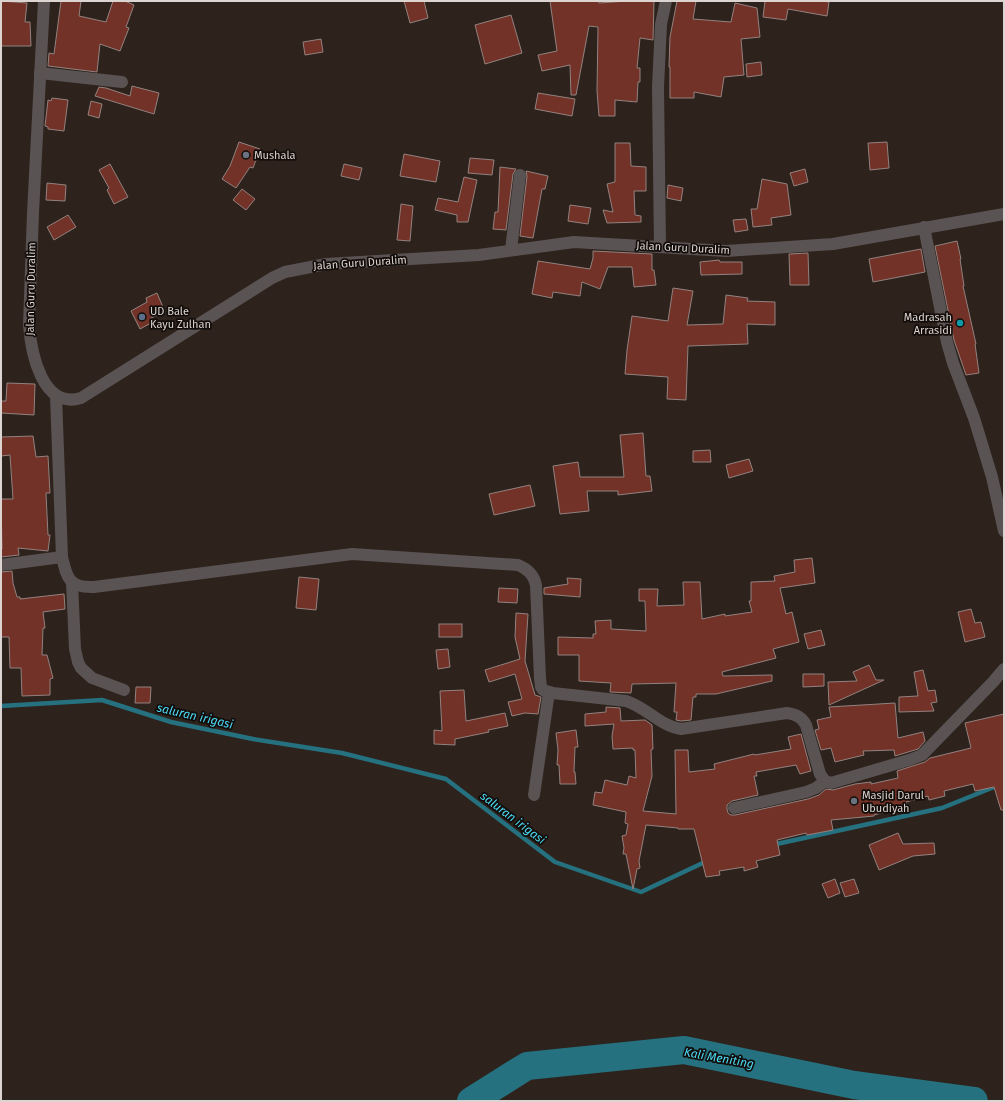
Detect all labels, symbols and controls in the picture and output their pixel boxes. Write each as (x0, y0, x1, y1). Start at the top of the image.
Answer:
place label: Mushala (254, 149, 296, 162)
marker: Mushala (241, 150, 251, 160)
street label: Jalan Guru Duralim (636, 239, 730, 257)
street label: Jalan Guru Duralim (24, 242, 38, 336)
street label: Jalan Guru Duralim (313, 253, 407, 273)
place label: UD Bale Kayu Zulhan (150, 305, 211, 331)
place label: Madrasah Arrasidi (904, 311, 952, 337)
marker: UD Bale Kayu Zulhan (137, 312, 147, 322)
marker: Madrasah Arrasidi (955, 318, 965, 328)
water label: saluran irigasi (155, 700, 235, 732)
water label: saluran irigasi (477, 788, 549, 847)
place label: Masjid Darul Ubudiyah (862, 789, 924, 815)
marker: Masjid Darul Ubudiyah (849, 796, 859, 806)
water label: Kali Meniting (683, 1045, 755, 1071)

